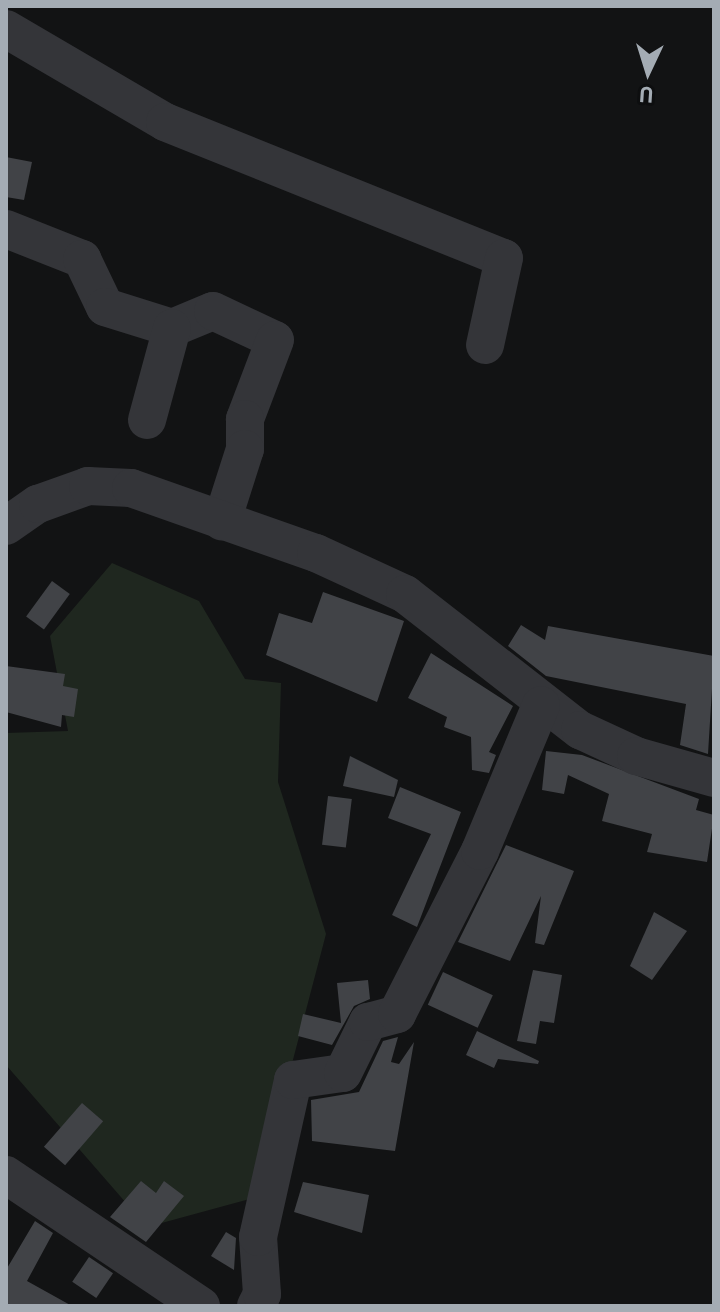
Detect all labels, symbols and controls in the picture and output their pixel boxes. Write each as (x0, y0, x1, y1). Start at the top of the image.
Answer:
north arrow (608, 32, 688, 112)
text: U (639, 82, 654, 109)

